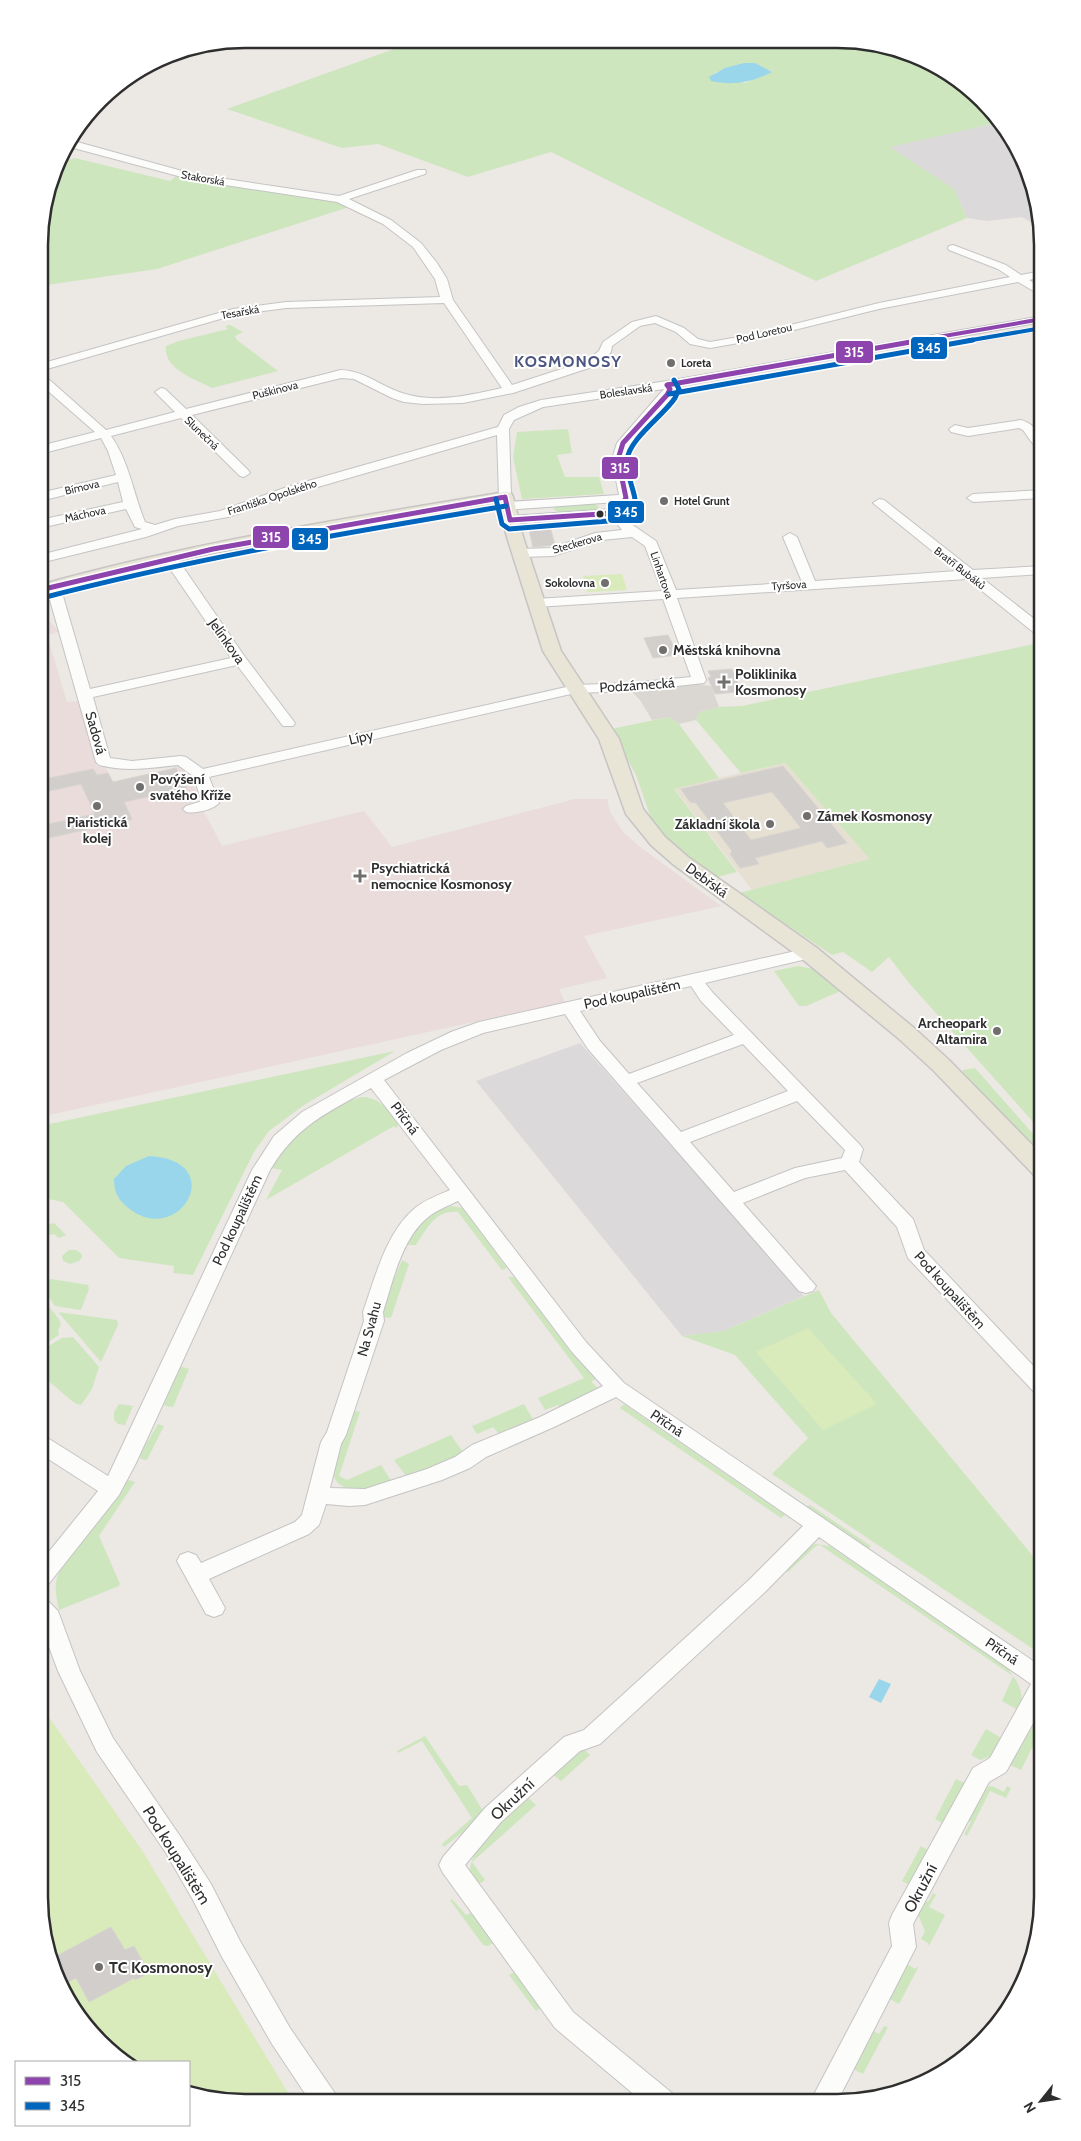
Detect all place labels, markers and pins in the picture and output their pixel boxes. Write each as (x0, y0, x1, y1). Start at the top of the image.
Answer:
place label: Loreta (681, 356, 712, 370)
marker: Loreta (665, 357, 677, 369)
place label: Hotel Grunt (674, 494, 730, 508)
marker: Hotel Grunt (658, 495, 670, 507)
unlabelled marker (595, 509, 605, 519)
place label: Sokolovna (545, 576, 596, 590)
marker: Sokolovna (599, 577, 611, 589)
place label: Městská knihovna (673, 641, 780, 659)
marker: Městská knihovna (657, 644, 669, 656)
place label: Poliklinika Kosmonosy (735, 665, 807, 699)
marker: Poliklinika Kosmonosy (717, 675, 731, 689)
place label: Povýšení svatého Kříže (150, 770, 231, 804)
marker: Povýšení svatého Kříže (134, 781, 146, 793)
marker: Piaristická kolej (91, 800, 103, 812)
place label: Zámek Kosmonosy (817, 807, 933, 825)
marker: Zámek Kosmonosy (801, 810, 813, 822)
place label: Piaristická kolej (67, 813, 127, 847)
place label: Základní škola (675, 815, 760, 833)
marker: Základní škola (764, 818, 776, 830)
place label: Psychiatrická nemocnice Kosmonosy (371, 859, 512, 893)
marker: Psychiatrická nemocnice Kosmonosy (353, 869, 367, 883)
place label: Archeopark Altamira (918, 1014, 987, 1048)
marker: Archeopark Altamira (991, 1025, 1003, 1037)
place label: TC Kosmonosy (109, 1958, 213, 1977)
marker: TC Kosmonosy (93, 1961, 105, 1973)

